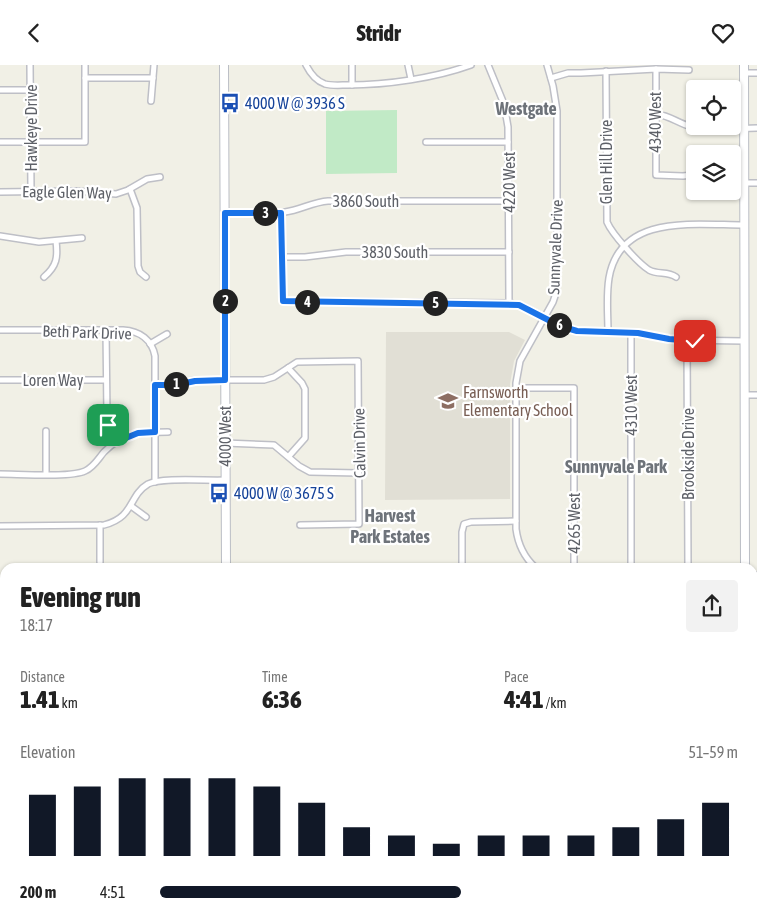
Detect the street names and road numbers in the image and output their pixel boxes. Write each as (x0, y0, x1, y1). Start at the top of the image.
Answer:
street label: Hawkeye Drive (22, 84, 41, 172)
street label: 4340 West (646, 91, 664, 152)
street label: Glen Hill Drive (597, 120, 615, 204)
street label: 4220 West (500, 151, 518, 212)
street label: Eagle Glen Way (22, 182, 112, 203)
street label: 3860 South (333, 192, 399, 210)
street label: Sunnyvale Drive (544, 199, 567, 295)
street label: 3830 South (362, 243, 428, 261)
street label: Beth Park Drive (42, 321, 132, 343)
street label: Loren Way (23, 371, 84, 390)
street label: 4310 West (622, 374, 640, 435)
street label: 4000 West (216, 405, 234, 466)
street label: Calvin Drive (349, 408, 369, 478)
street label: Brookside Drive (679, 408, 697, 500)
street label: 4265 West (565, 492, 583, 553)

